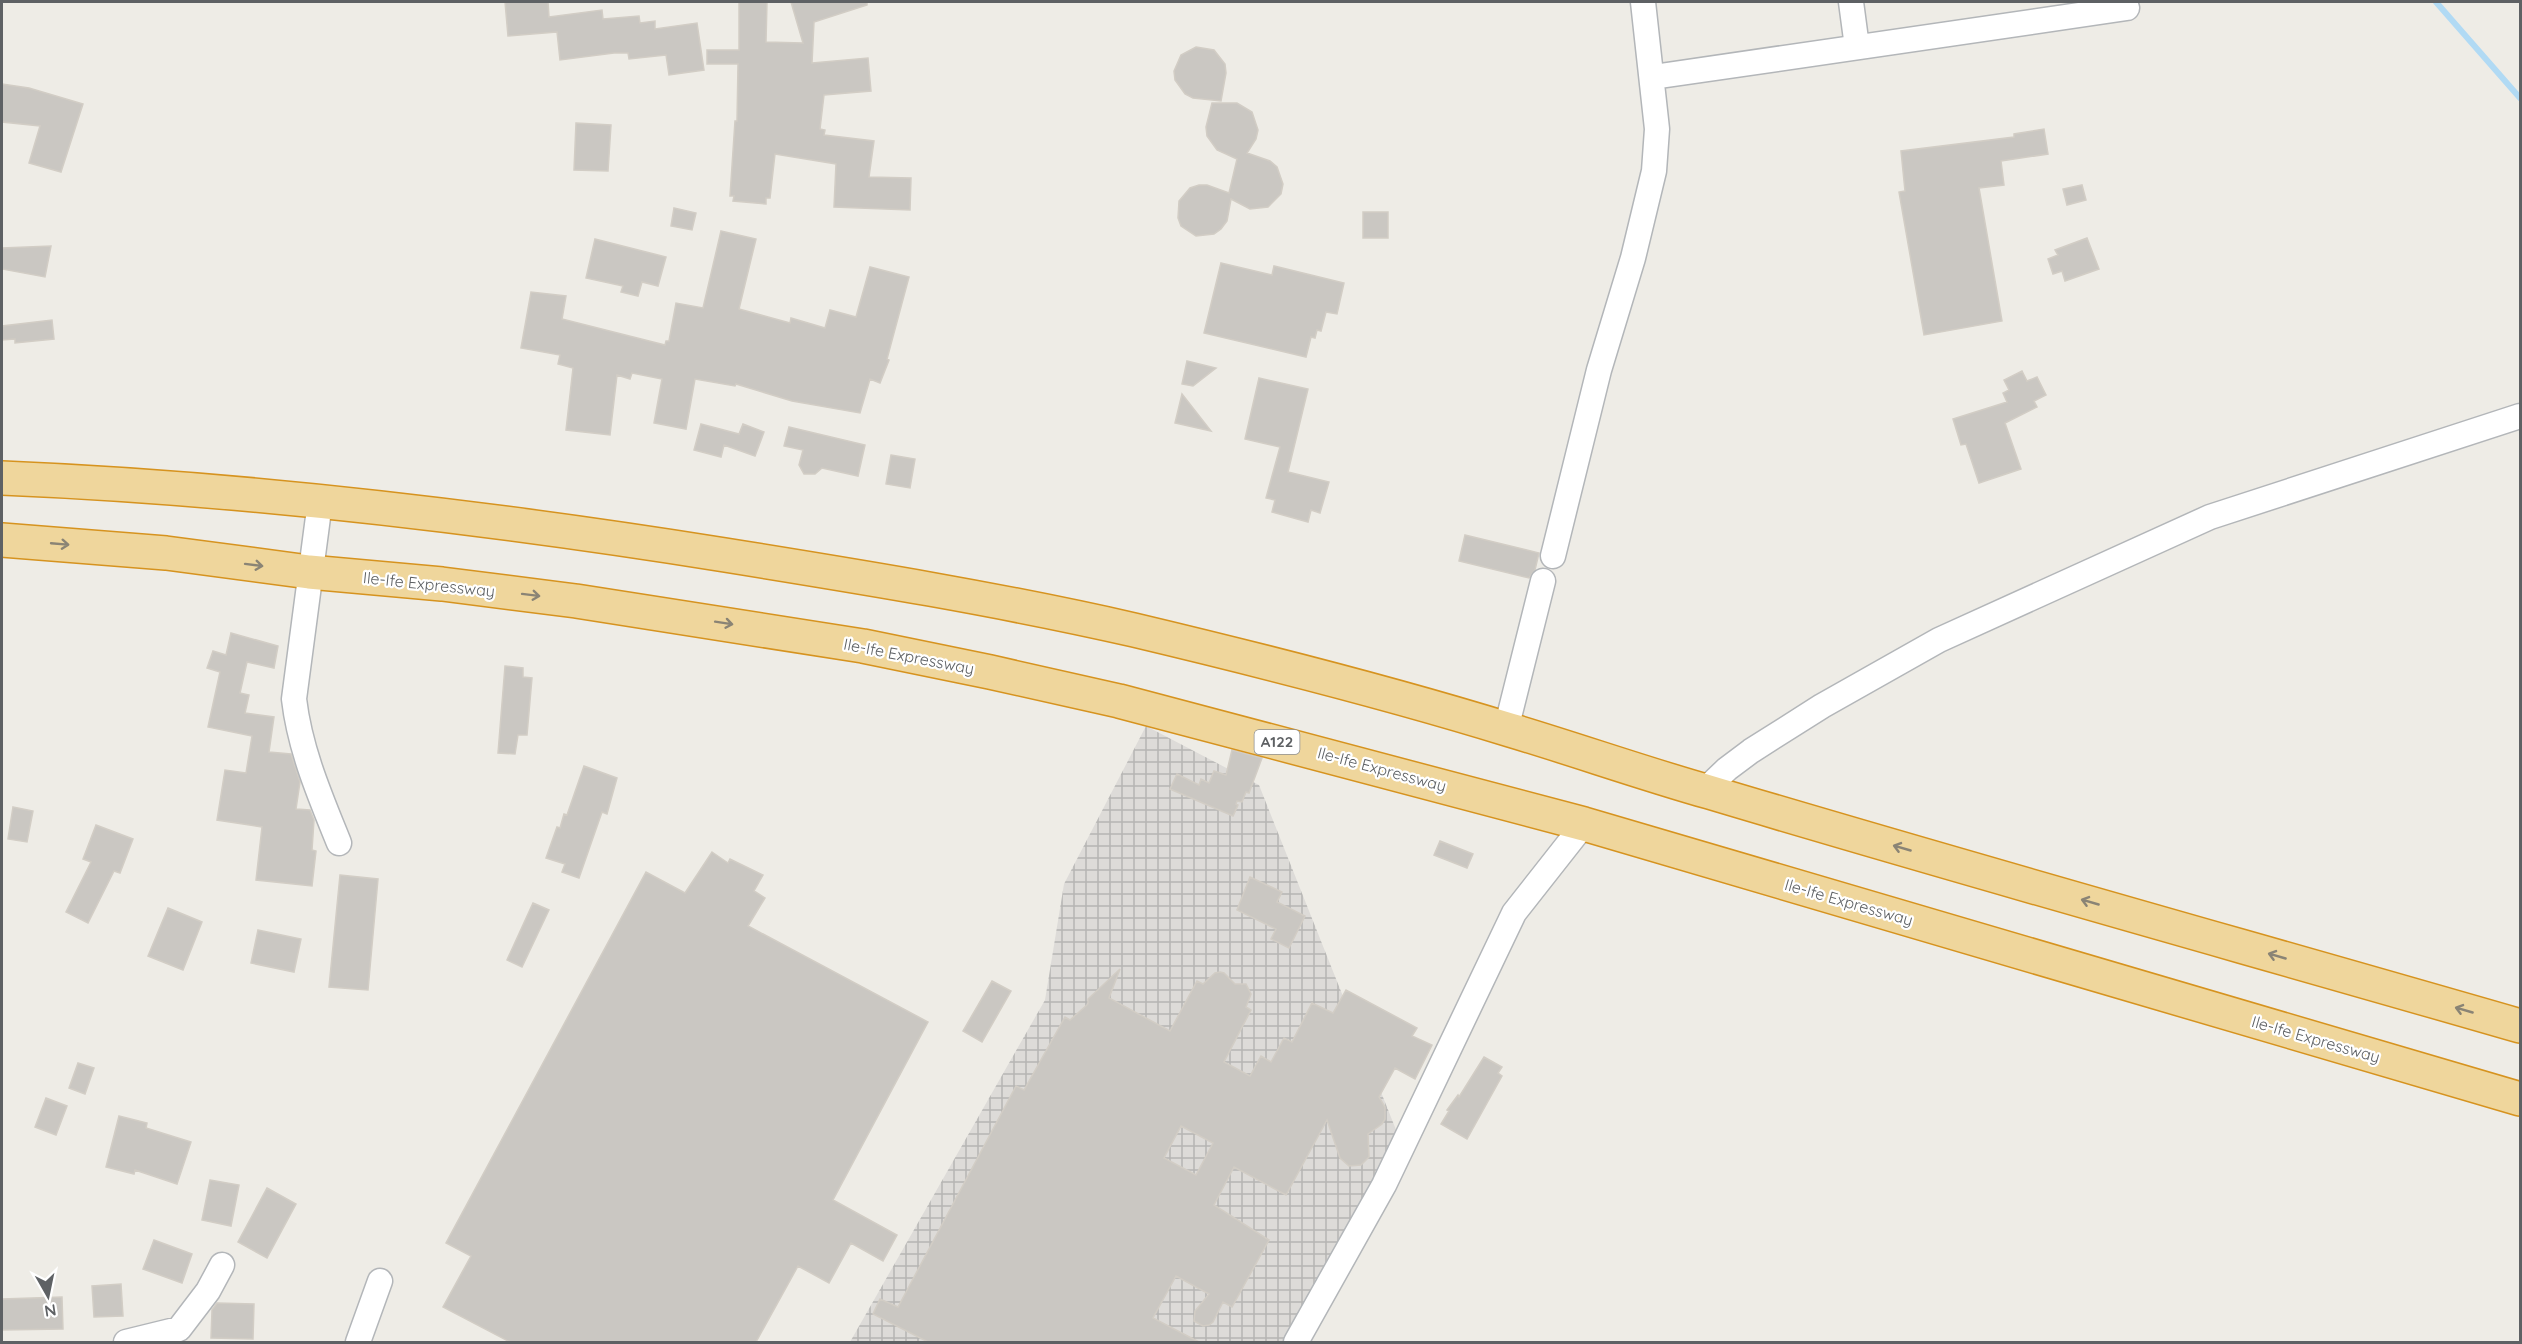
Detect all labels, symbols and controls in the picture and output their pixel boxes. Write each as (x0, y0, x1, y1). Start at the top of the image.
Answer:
one-way arrow (49, 539, 69, 550)
one-way arrow (243, 559, 263, 570)
street label: Ile-Ife Expressway (362, 567, 496, 601)
one-way arrow (521, 590, 540, 601)
one-way arrow (714, 618, 733, 629)
street label: Ile-Ife Expressway (842, 634, 976, 678)
road number: A122 (1254, 730, 1300, 754)
street label: Ile-Ife Expressway (1315, 742, 1449, 796)
one-way arrow (1893, 842, 1912, 853)
street label: Ile-Ife Expressway (1782, 874, 1916, 930)
one-way arrow (2080, 896, 2099, 907)
one-way arrow (2268, 950, 2287, 961)
one-way arrow (2455, 1004, 2474, 1015)
street label: Ile-Ife Expressway (2249, 1011, 2383, 1067)
north arrow (18, 1266, 78, 1326)
text: N (43, 1300, 58, 1322)

